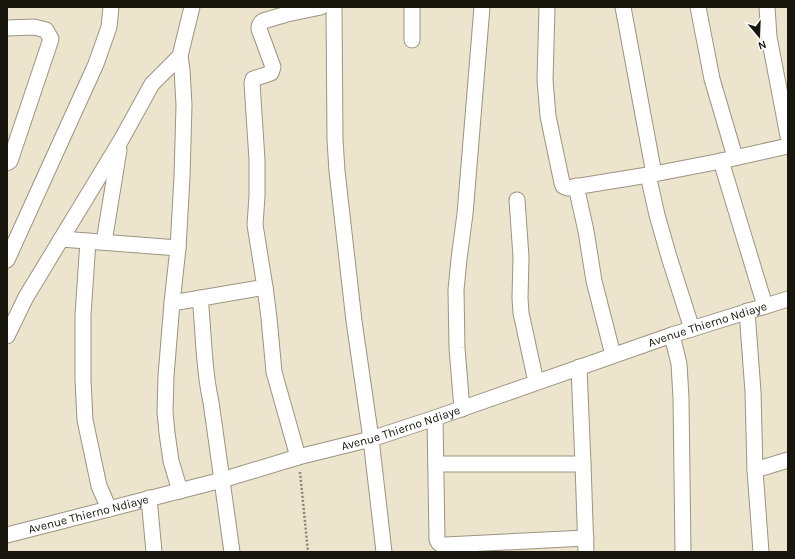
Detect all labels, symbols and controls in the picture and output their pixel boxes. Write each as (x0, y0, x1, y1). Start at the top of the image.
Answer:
north arrow (739, 16, 779, 56)
text: N (756, 38, 768, 52)
street label: Avenue Thierno Ndiaye (646, 299, 769, 350)
street label: Avenue Thierno Ndiaye (340, 403, 462, 453)
street label: Avenue Thierno Ndiaye (27, 492, 150, 536)

